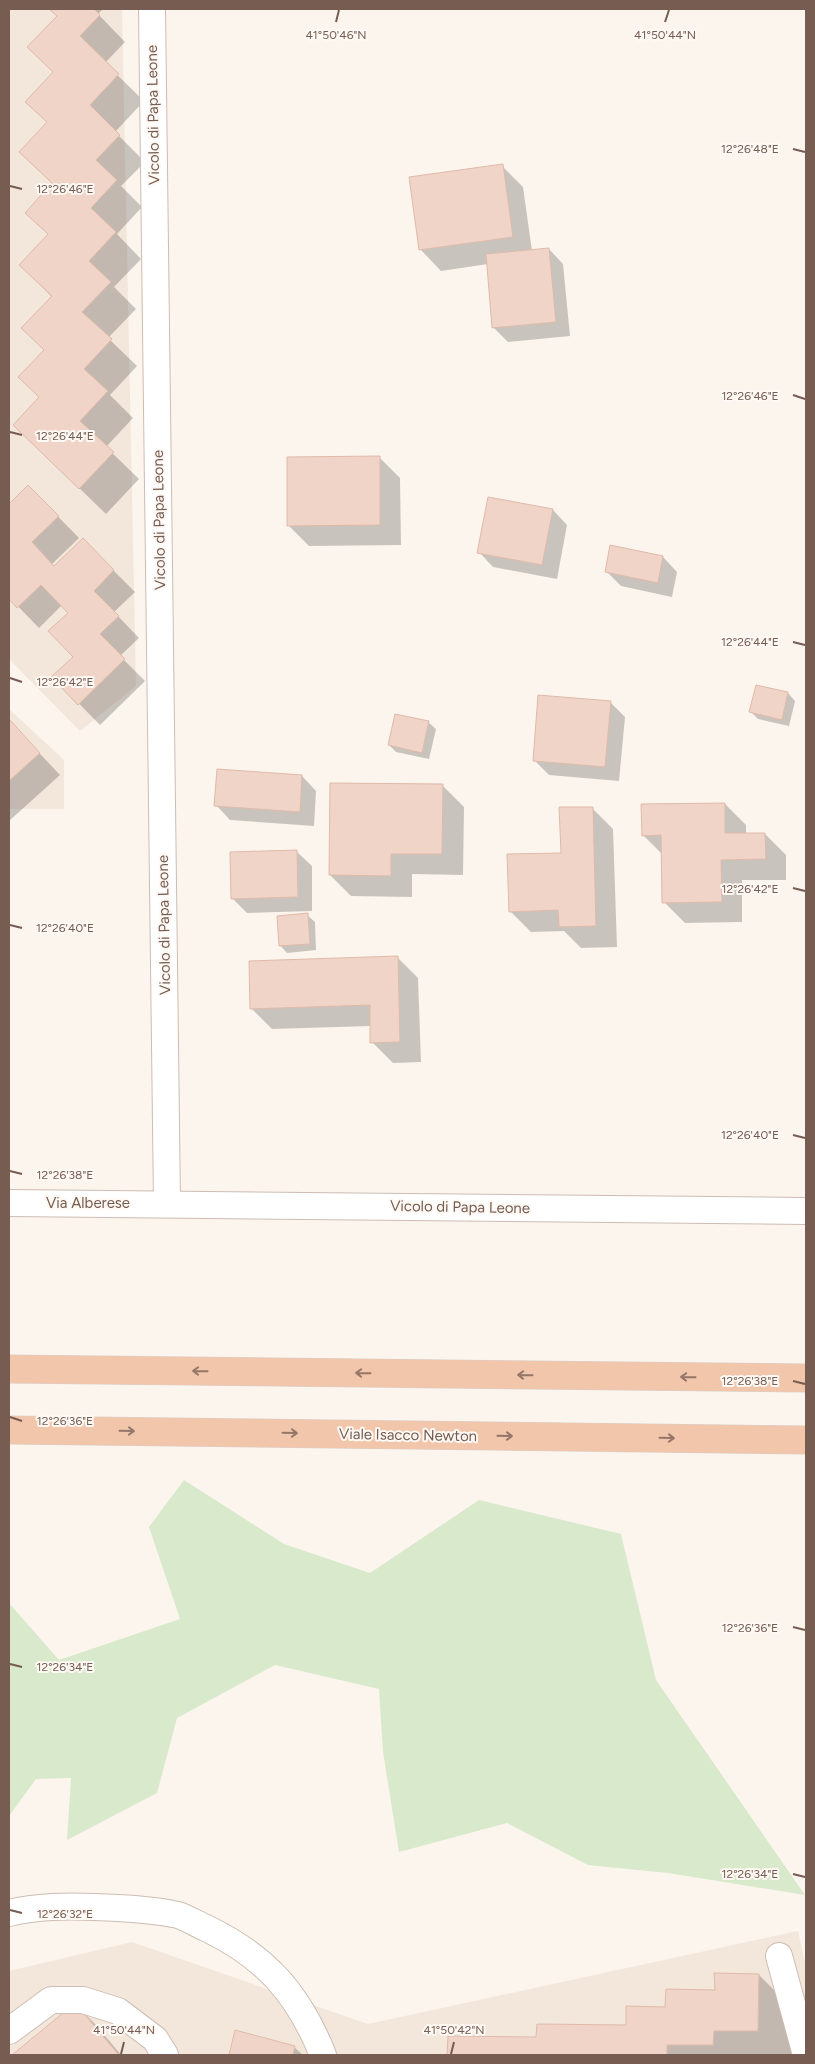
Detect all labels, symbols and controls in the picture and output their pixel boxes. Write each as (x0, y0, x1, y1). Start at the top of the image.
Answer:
text: 41°50'46"N (305, 28, 367, 42)
text: 41°50'44"N (634, 28, 696, 42)
street label: Vicolo di Papa Leone (143, 45, 163, 185)
text: 12°26'48"E (721, 142, 779, 156)
text: 12°26'46"E (36, 182, 94, 196)
text: 12°26'46"E (721, 389, 779, 403)
text: 12°26'44"E (36, 429, 94, 443)
street label: Vicolo di Papa Leone (149, 450, 169, 590)
text: 12°26'44"E (721, 635, 779, 649)
text: 12°26'42"E (36, 675, 94, 689)
street label: Vicolo di Papa Leone (154, 855, 174, 995)
text: 12°26'42"E (721, 882, 779, 896)
text: 12°26'40"E (36, 921, 94, 935)
text: 12°26'40"E (721, 1128, 779, 1142)
text: 12°26'38"E (37, 1168, 93, 1182)
street label: Via Alberese (46, 1194, 130, 1212)
street label: Vicolo di Papa Leone (390, 1197, 530, 1217)
one-way arrow (192, 1366, 208, 1376)
one-way arrow (355, 1369, 371, 1378)
one-way arrow (517, 1370, 534, 1380)
one-way arrow (680, 1372, 696, 1382)
text: 12°26'38"E (722, 1374, 778, 1388)
text: 12°26'36"E (37, 1414, 93, 1428)
street label: Viale Isacco Newton (339, 1425, 477, 1445)
one-way arrow (119, 1427, 135, 1436)
one-way arrow (282, 1429, 298, 1438)
one-way arrow (496, 1431, 513, 1441)
one-way arrow (659, 1433, 675, 1443)
text: 12°26'36"E (722, 1621, 778, 1635)
text: 12°26'34"E (37, 1660, 93, 1674)
text: 12°26'34"E (722, 1867, 778, 1881)
text: 12°26'32"E (37, 1907, 93, 1921)
text: 41°50'44"N (93, 2023, 155, 2037)
text: 41°50'42"N (423, 2023, 485, 2037)

